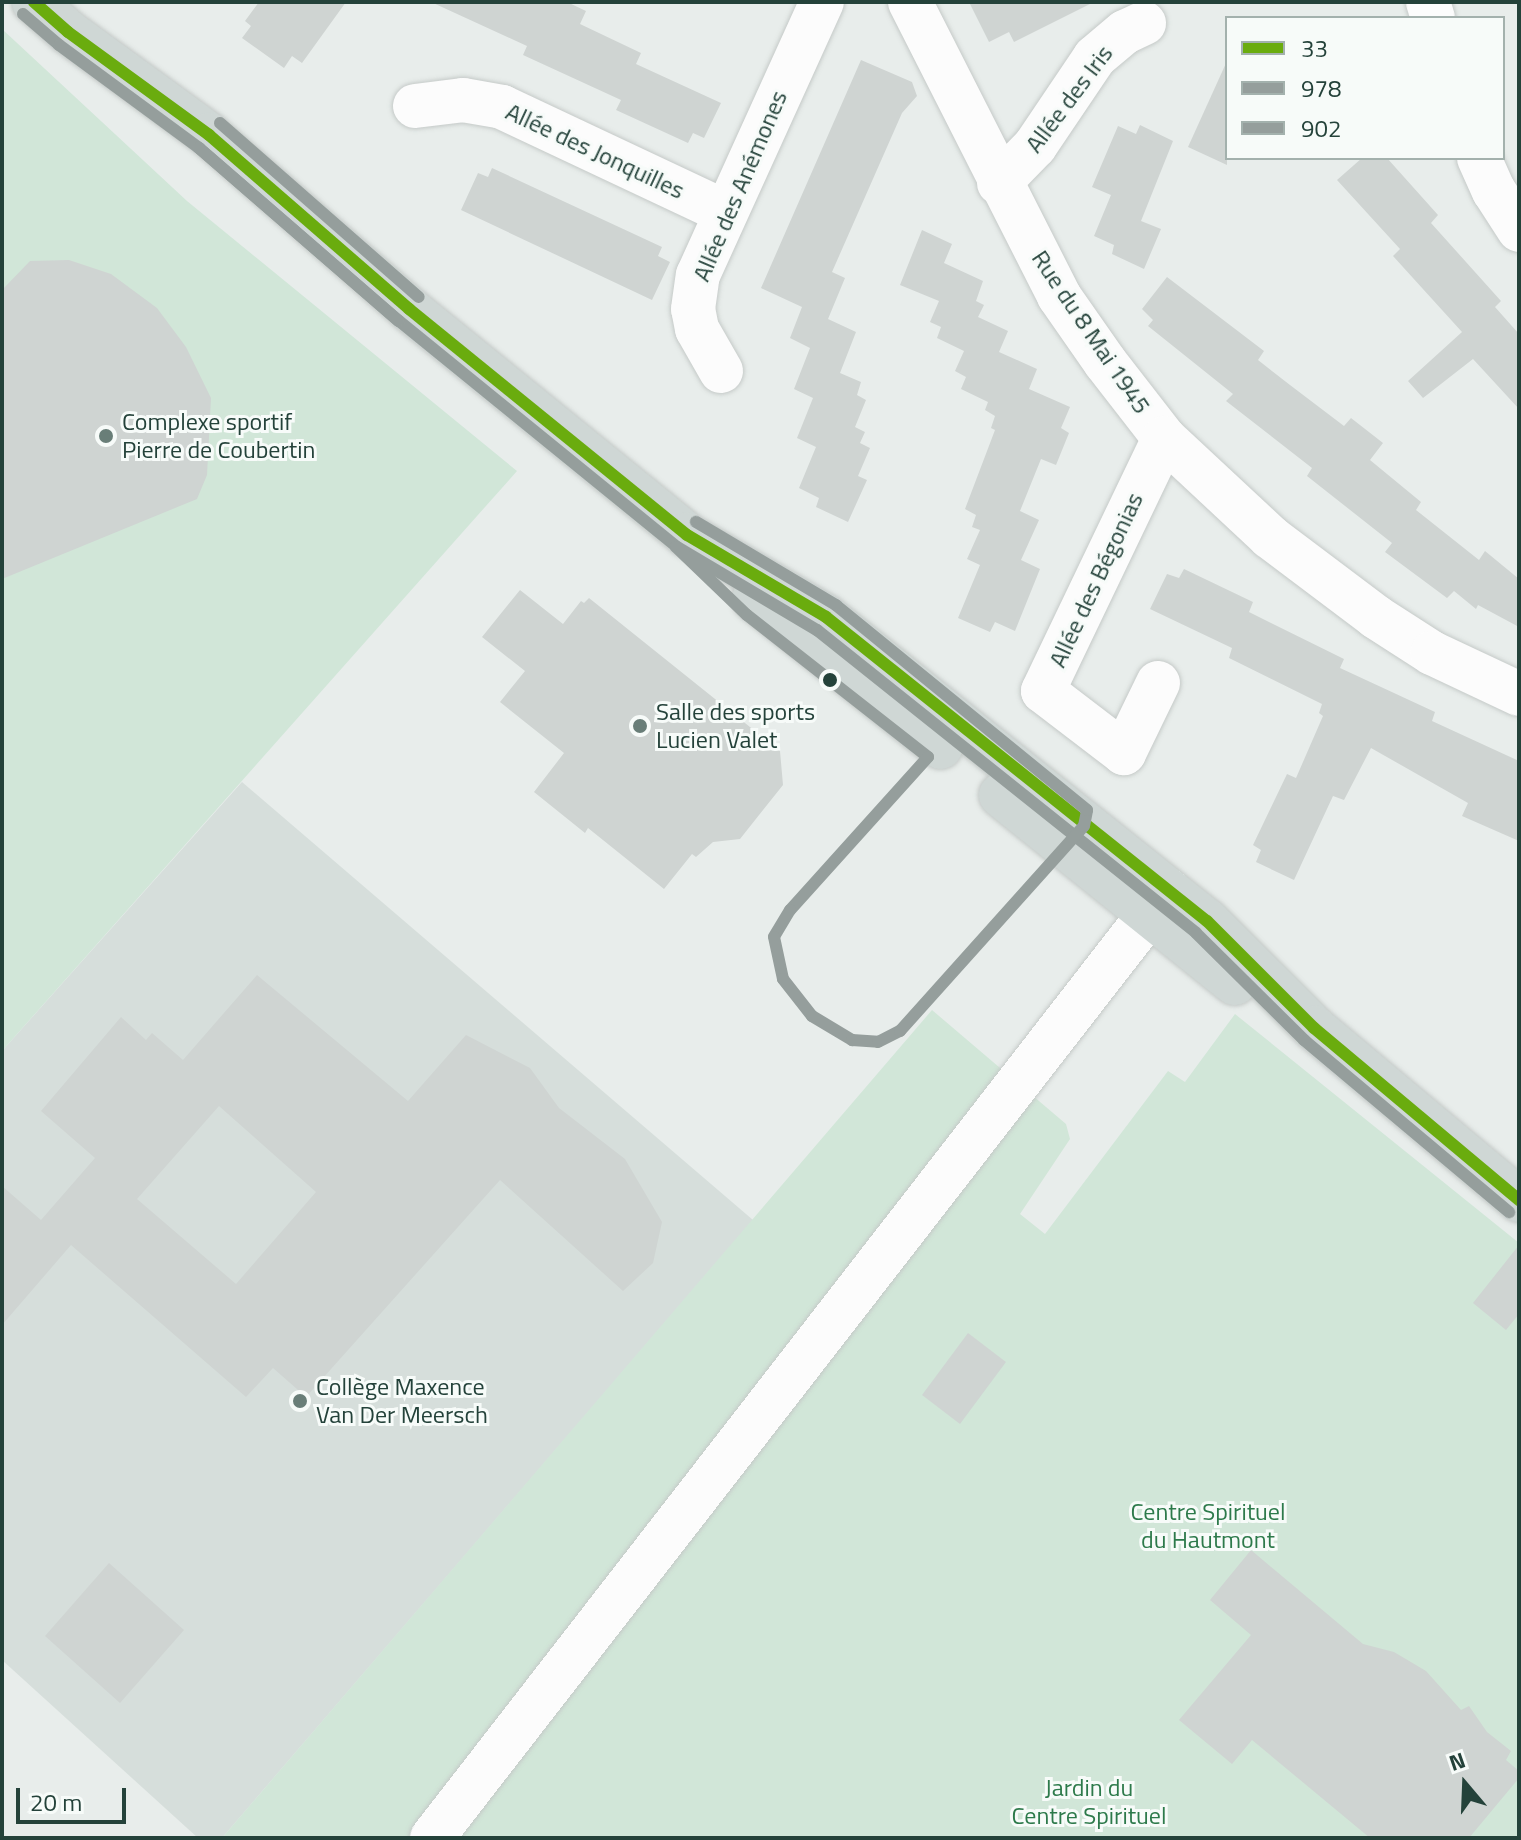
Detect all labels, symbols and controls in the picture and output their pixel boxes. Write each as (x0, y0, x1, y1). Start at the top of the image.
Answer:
legend (1225, 16, 1505, 160)
text: 33 (1301, 30, 1328, 66)
street label: Allée des Iris (1019, 40, 1119, 158)
text: 978 (1301, 70, 1341, 106)
street label: Allée des Anémones (687, 86, 793, 286)
street label: Allée des Jonquilles (501, 97, 689, 205)
text: 902 (1301, 110, 1341, 146)
street label: Rue du 8 Mai 1945 (1026, 245, 1156, 419)
place label: Complexe sportif Pierre de Coubertin (122, 408, 315, 464)
marker: Complexe sportif Pierre de Coubertin (97, 427, 115, 445)
street label: Allée des Bégonias (1043, 488, 1149, 672)
unlabelled marker (822, 672, 838, 688)
place label: Salle des sports Lucien Valet (656, 698, 815, 754)
marker: Salle des sports Lucien Valet (631, 717, 649, 735)
place label: Collège Maxence Van Der Meersch (316, 1373, 488, 1429)
marker: Collège Maxence Van Der Meersch (291, 1392, 309, 1410)
park label: Centre Spirituel du Hautmont (1131, 1498, 1285, 1554)
text: N (1444, 1743, 1470, 1780)
north arrow (1425, 1744, 1505, 1824)
scale bar (20, 1772, 130, 1822)
park label: Jardin du Centre Spirituel (1012, 1774, 1166, 1830)
text: 20 m (30, 1784, 82, 1820)

